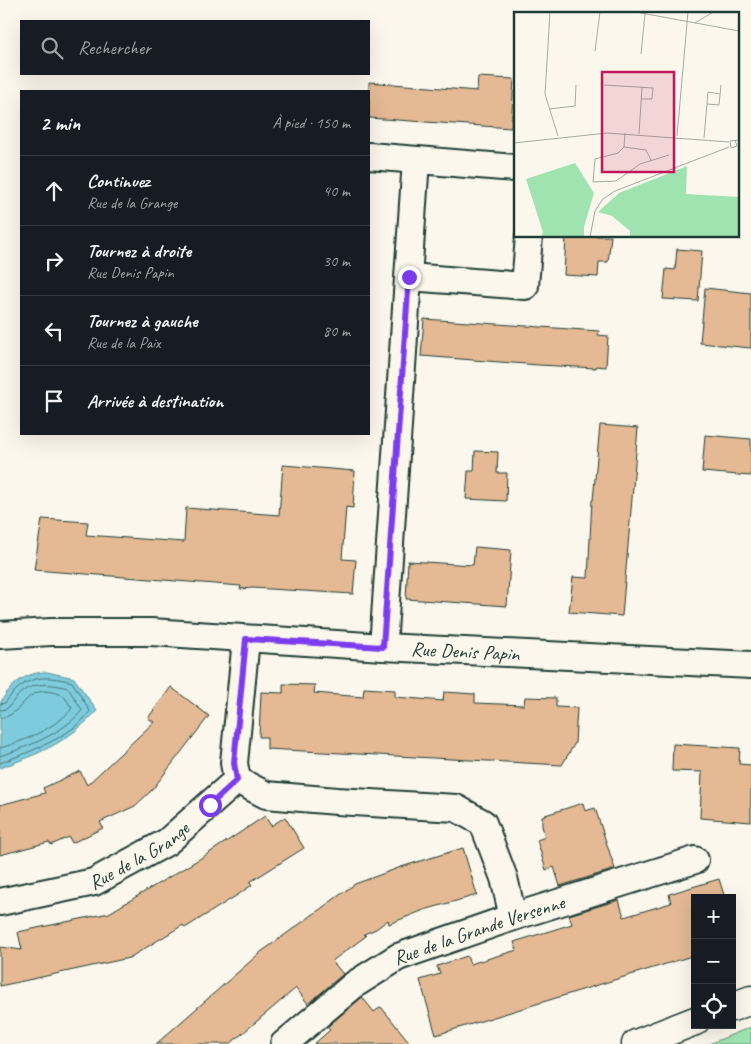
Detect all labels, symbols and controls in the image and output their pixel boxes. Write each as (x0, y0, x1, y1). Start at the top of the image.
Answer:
inset map (514, 12, 738, 238)
search box (20, 20, 370, 75)
icon: search (38, 34, 66, 62)
text: Rechercher (78, 36, 151, 60)
text: 2 min (40, 110, 80, 136)
text: À pied · 150 m (272, 113, 350, 133)
text: Continuez (87, 169, 150, 193)
icon: ahead (40, 177, 68, 205)
text: 40 m (323, 181, 350, 201)
text: Rue de la Grange (87, 193, 177, 213)
text: Tournez à droite (87, 239, 191, 263)
icon: right (40, 247, 68, 275)
text: 30 m (323, 251, 350, 271)
text: Rue Denis Papin (87, 263, 174, 283)
route end (398, 266, 421, 289)
text: Tournez à gauche (87, 309, 198, 333)
icon: left (40, 317, 68, 345)
text: 80 m (323, 321, 350, 341)
text: Rue de la Paix (87, 333, 161, 353)
icon: arrive (40, 387, 68, 415)
text: Arrivée à destination (87, 389, 223, 413)
street label: Rue Denis Papin (411, 636, 521, 666)
route start (199, 794, 222, 817)
street label: Rue de la Grange (84, 815, 195, 895)
street label: Rue de la Grande Versenne (390, 889, 569, 970)
map controls (691, 894, 736, 1029)
button: + (691, 894, 736, 939)
button: − (691, 939, 736, 984)
button: locate (691, 984, 736, 1029)

